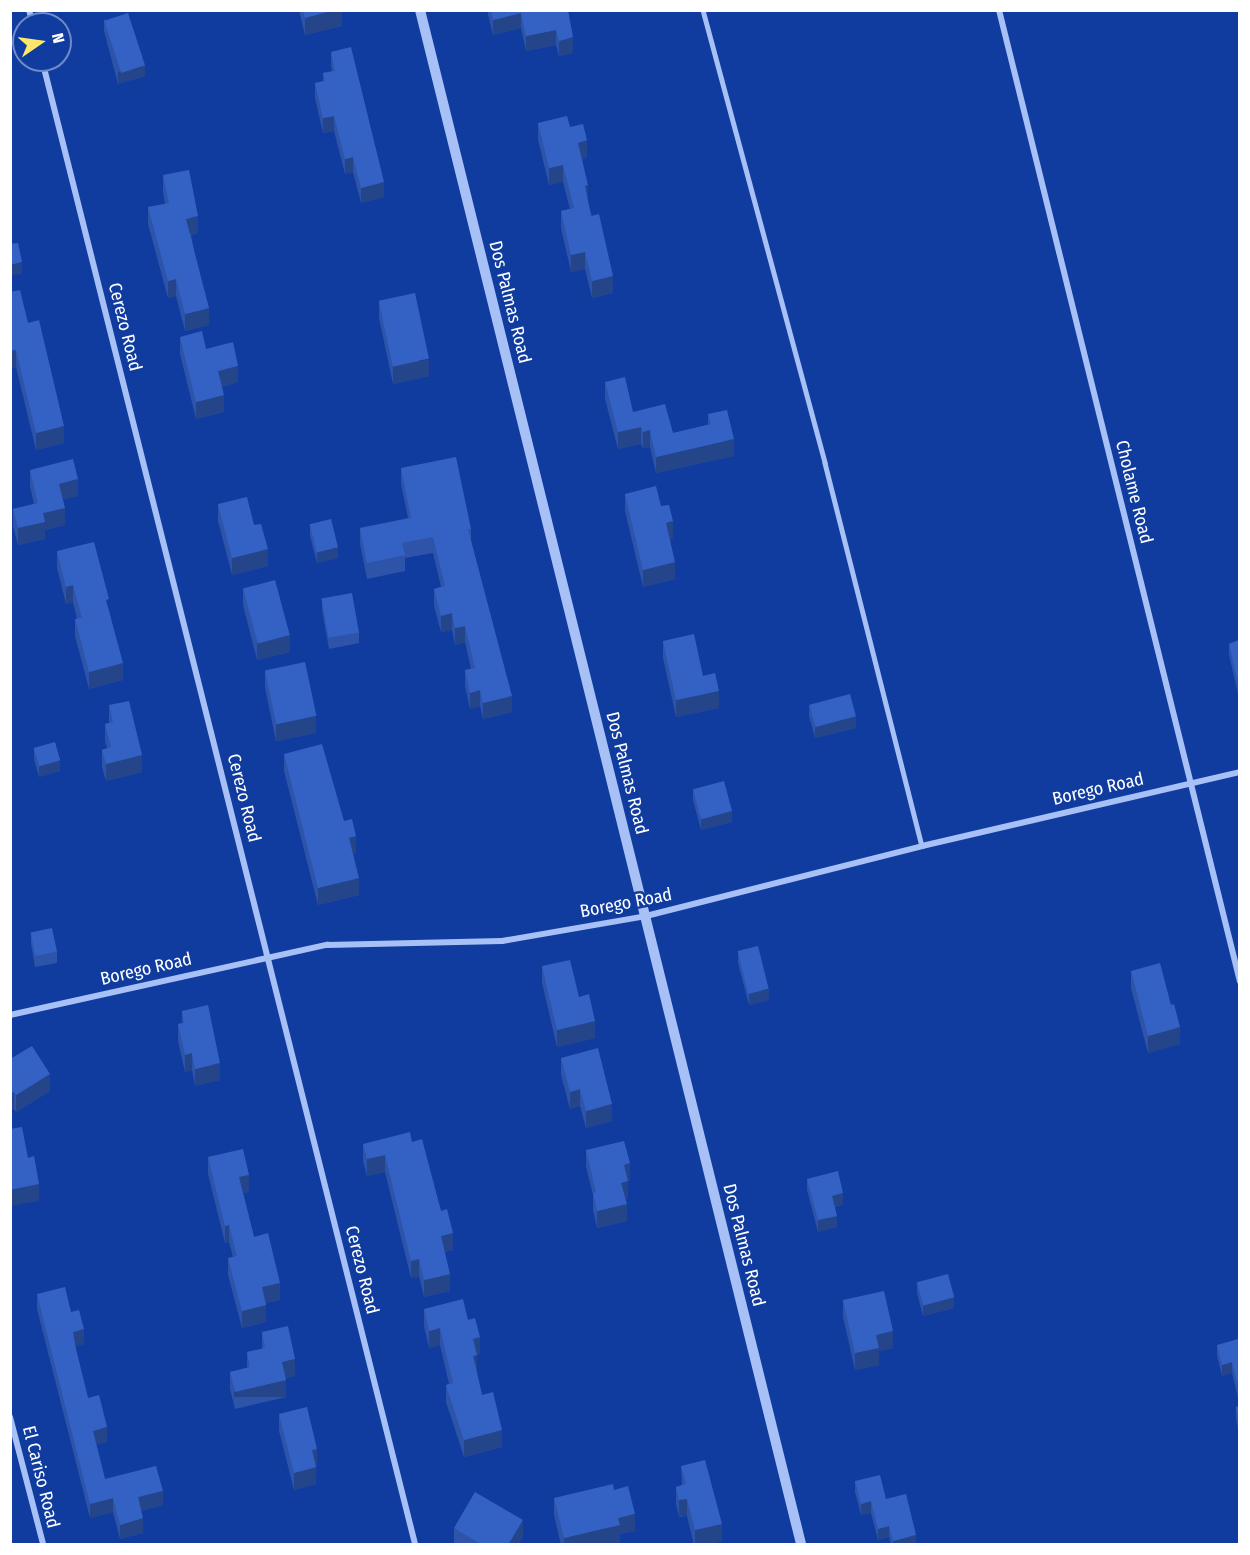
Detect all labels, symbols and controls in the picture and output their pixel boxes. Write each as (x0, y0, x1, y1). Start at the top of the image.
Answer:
north arrow (12, 12, 72, 72)
text: N (48, 31, 68, 45)
street label: Dos Palmas Road (484, 239, 536, 365)
street label: Cerezo Road (104, 281, 146, 373)
street label: Cholame Road (1111, 438, 1157, 546)
street label: Dos Palmas Road (601, 710, 653, 836)
street label: Cerezo Road (223, 752, 265, 844)
street label: Borego Road (1050, 768, 1146, 810)
street label: Borego Road (578, 884, 674, 922)
street label: Borego Road (98, 948, 194, 990)
street label: Dos Palmas Road (718, 1182, 770, 1308)
street label: Cerezo Road (341, 1224, 383, 1316)
street label: El Cariso Road (18, 1424, 64, 1530)

